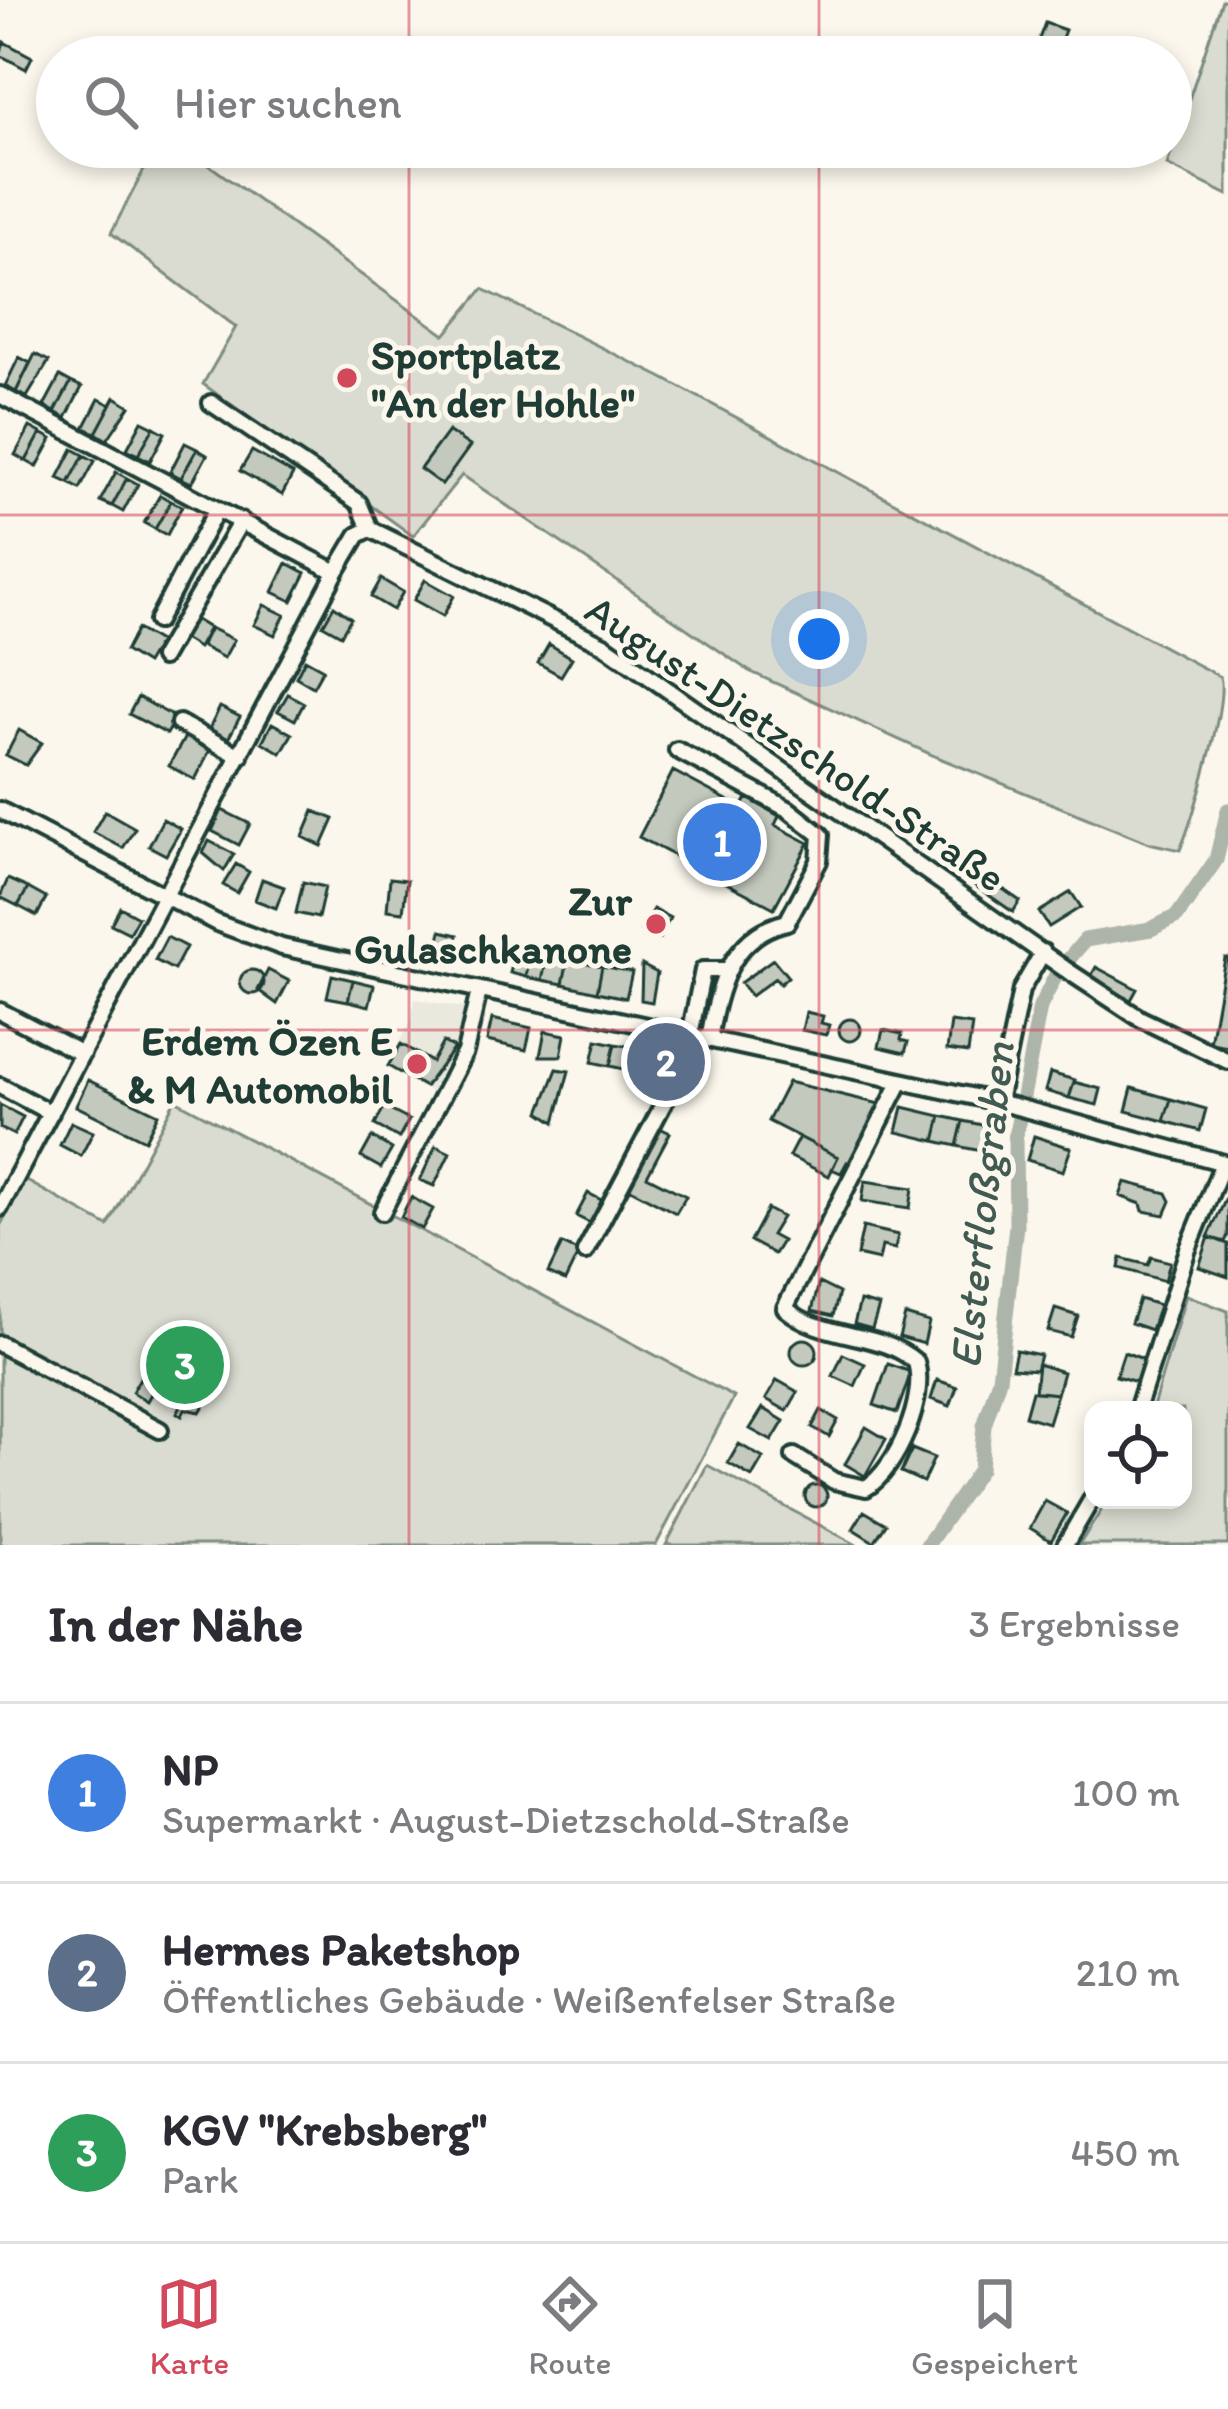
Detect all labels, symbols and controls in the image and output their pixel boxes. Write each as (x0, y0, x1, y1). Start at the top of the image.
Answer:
search box (36, 36, 1192, 168)
icon: search (78, 69, 144, 135)
text: Hier suchen (174, 75, 402, 129)
place label: Sportplatz "An der Hohle" (371, 329, 635, 428)
marker: Sportplatz "An der Hohle" (334, 365, 360, 391)
street label: August-Dietzschold-Straße (576, 583, 1016, 903)
your location (789, 609, 849, 669)
pin: 1 (683, 797, 761, 887)
place label: Zur Gulaschkanone (354, 875, 633, 974)
marker: Zur Gulaschkanone (643, 911, 669, 937)
place label: Erdem Özen E & M Automobil (127, 1015, 393, 1114)
pin: 2 (627, 1017, 705, 1107)
water label: Elsterfloßgraben (937, 1039, 1025, 1371)
marker: Erdem Özen E & M Automobil (404, 1051, 430, 1077)
pin: 3 (146, 1320, 224, 1410)
map controls (1084, 1401, 1192, 1509)
button: locate (1084, 1401, 1192, 1509)
text: In der Nähe (48, 1593, 303, 1654)
text: 3 Ergebnisse (969, 1600, 1180, 1647)
text: NP (162, 1742, 218, 1796)
text: 1 (78, 1769, 96, 1816)
text: 100 m (1072, 1769, 1180, 1816)
text: Supermarkt · August-Dietzschold-Straße (162, 1796, 850, 1843)
text: Hermes Paketshop (162, 1922, 520, 1976)
text: 2 (77, 1949, 97, 1996)
text: 210 m (1076, 1949, 1180, 1996)
text: Öffentliches Gebäude · Weißenfelser Straße (162, 1976, 896, 2023)
text: KGV "Krebsberg" (162, 2102, 487, 2156)
text: 3 (76, 2129, 98, 2176)
text: 450 m (1070, 2129, 1180, 2176)
text: Park (162, 2156, 239, 2203)
tab: Karte (150, 2271, 229, 2382)
tab: Route (529, 2271, 612, 2382)
tab: Gespeichert (911, 2271, 1078, 2382)

